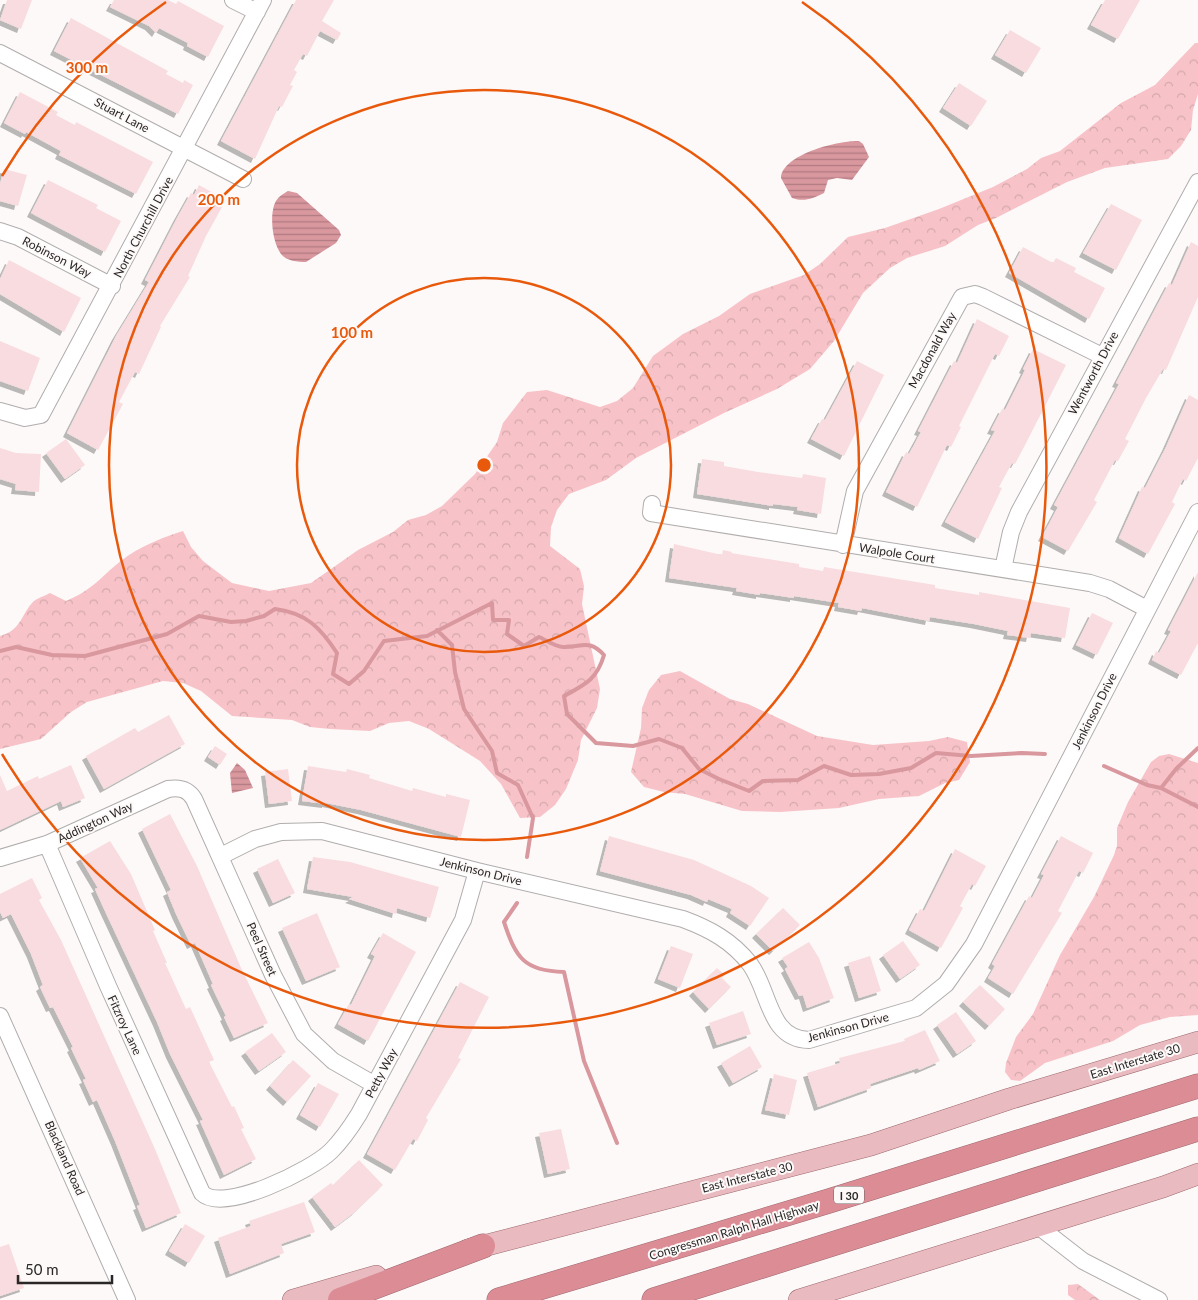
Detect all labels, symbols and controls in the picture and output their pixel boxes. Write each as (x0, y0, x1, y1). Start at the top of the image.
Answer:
text: 300 m (66, 58, 108, 76)
street label: Stuart Lane (92, 94, 152, 136)
street label: North Churchill Drive (110, 174, 176, 280)
text: 200 m (198, 190, 240, 208)
street label: Robinson Way (20, 233, 95, 281)
street label: Macdonald Way (905, 308, 960, 391)
text: 100 m (331, 323, 373, 341)
street label: Wentworth Drive (1065, 329, 1121, 417)
centre of rings (475, 456, 493, 474)
street label: Walpole Court (858, 540, 937, 566)
street label: Jenkinson Drive (1068, 670, 1120, 752)
street label: Addington Way (55, 798, 136, 846)
street label: Jenkinson Drive (438, 854, 524, 888)
street label: Peel Street (244, 920, 281, 979)
street label: Fitzroy Lane (105, 993, 145, 1057)
street label: Jenkinson Drive (806, 1009, 890, 1045)
street label: East Interstate 30 (1088, 1040, 1182, 1082)
street label: Petty Way (362, 1045, 401, 1100)
street label: Blackland Road (42, 1118, 88, 1198)
street label: East Interstate 30 (700, 1158, 794, 1196)
road number: I 30 (834, 1186, 864, 1204)
street label: Congressman Ralph Hall Highway (647, 1197, 821, 1263)
scale bar (18, 1252, 111, 1284)
text: 50 m (25, 1260, 59, 1278)

